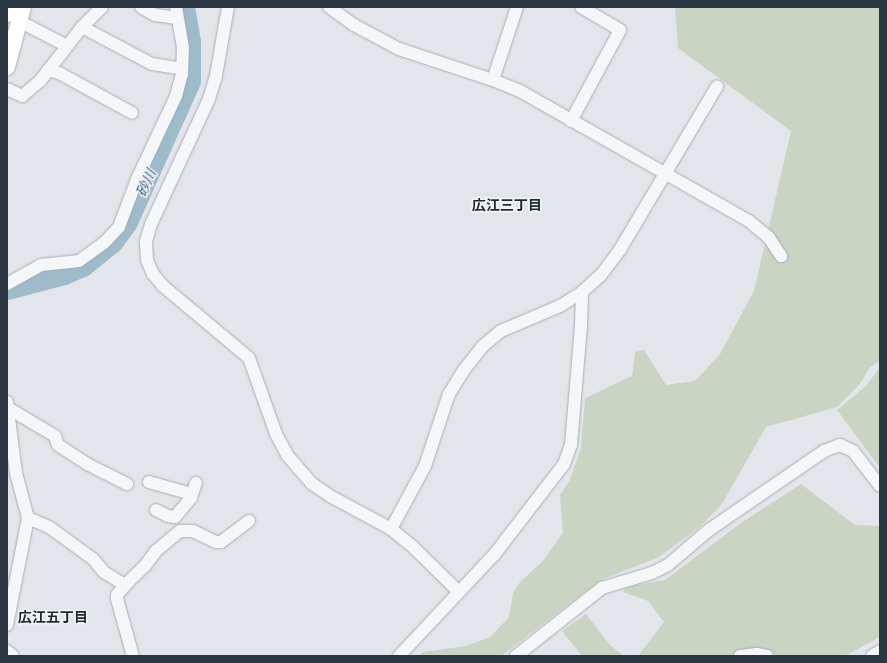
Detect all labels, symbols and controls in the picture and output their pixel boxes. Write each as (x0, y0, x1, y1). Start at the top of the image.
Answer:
water label: 砂川 (133, 167, 159, 199)
district label: 広江三丁目 (472, 197, 542, 213)
district label: 広江五丁目 (18, 609, 88, 625)

